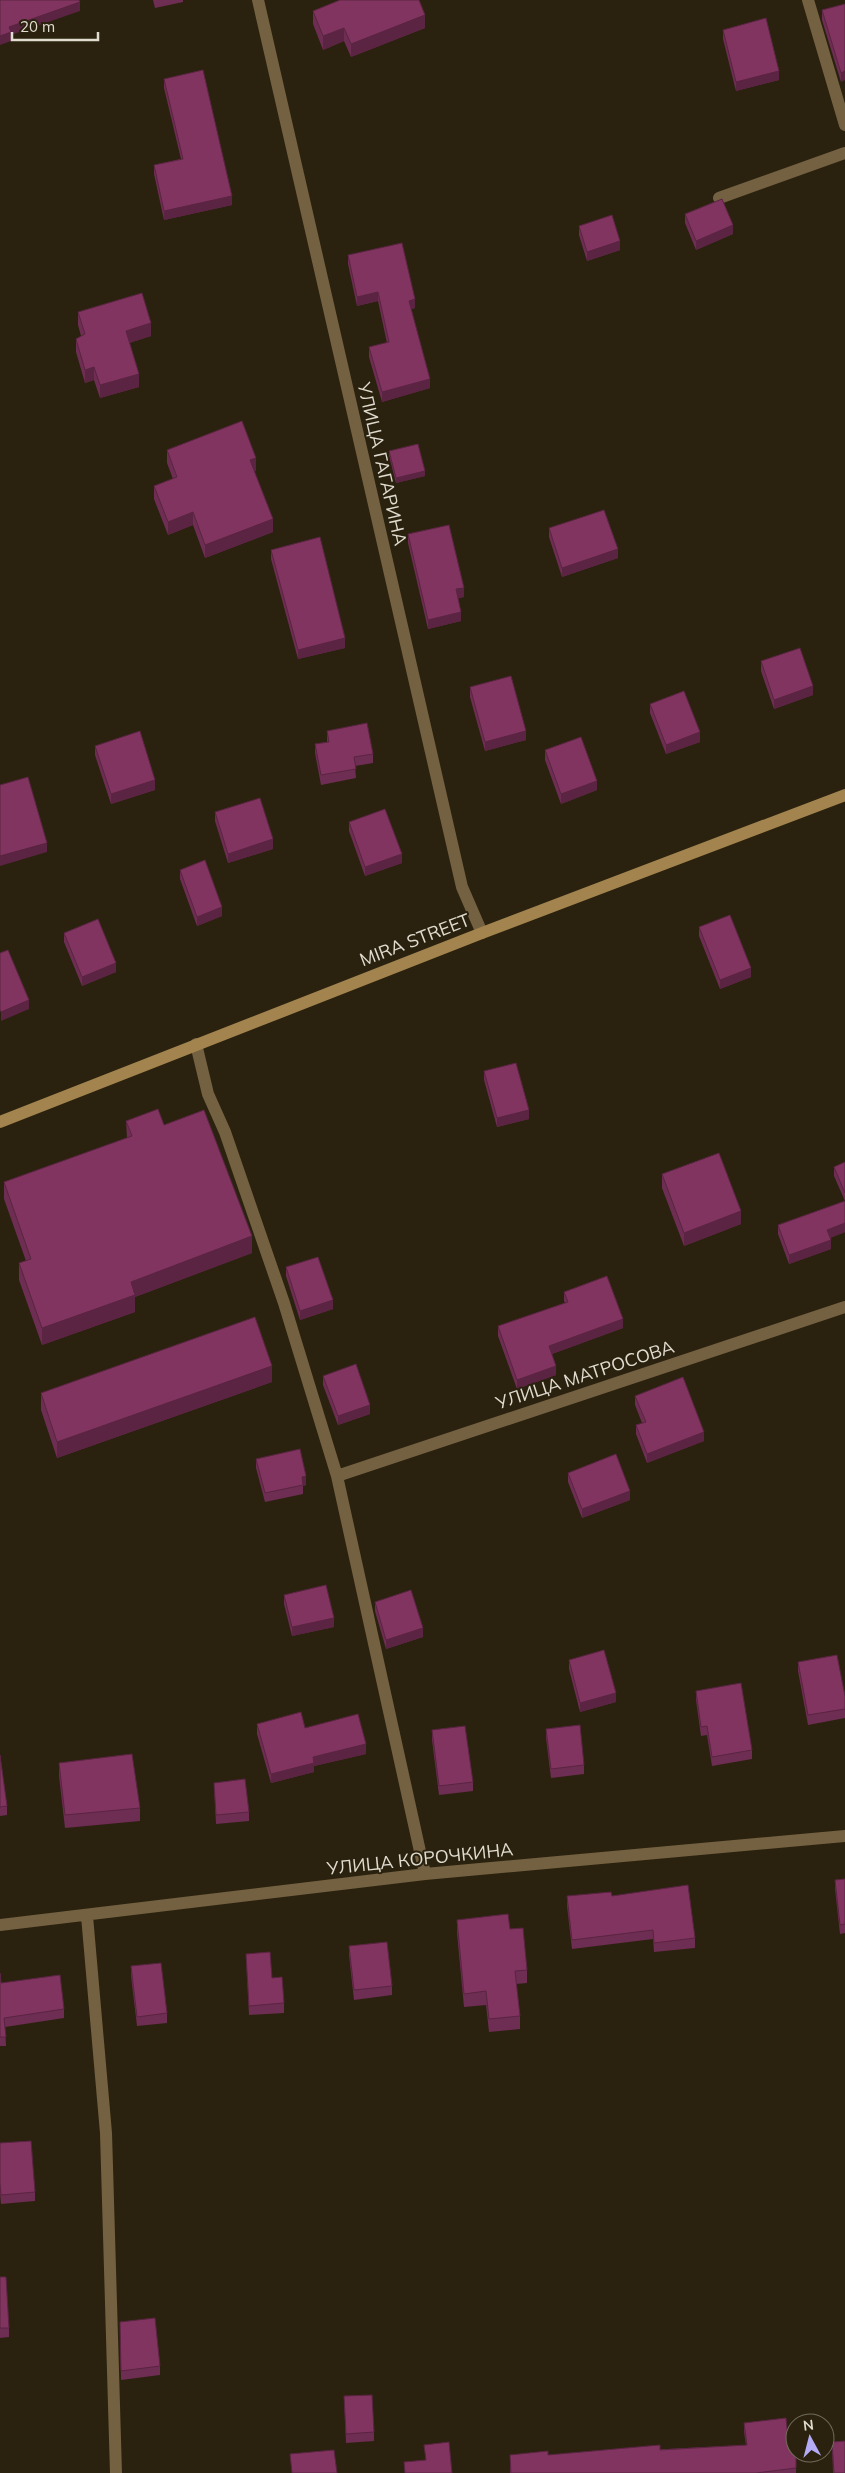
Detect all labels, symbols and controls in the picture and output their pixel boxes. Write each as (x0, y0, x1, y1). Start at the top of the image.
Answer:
scale bar (12, 10, 99, 42)
text: 20 m (20, 17, 55, 36)
street label: УЛИЦА ГАГАРИНА (352, 379, 412, 548)
street label: MIRA STREET (356, 908, 473, 971)
street label: УЛИЦА МАТРОСОВА (492, 1335, 677, 1415)
street label: УЛИЦА КОРОЧКИНА (325, 1837, 514, 1880)
north arrow (785, 2413, 835, 2463)
text: N (802, 2416, 815, 2435)

